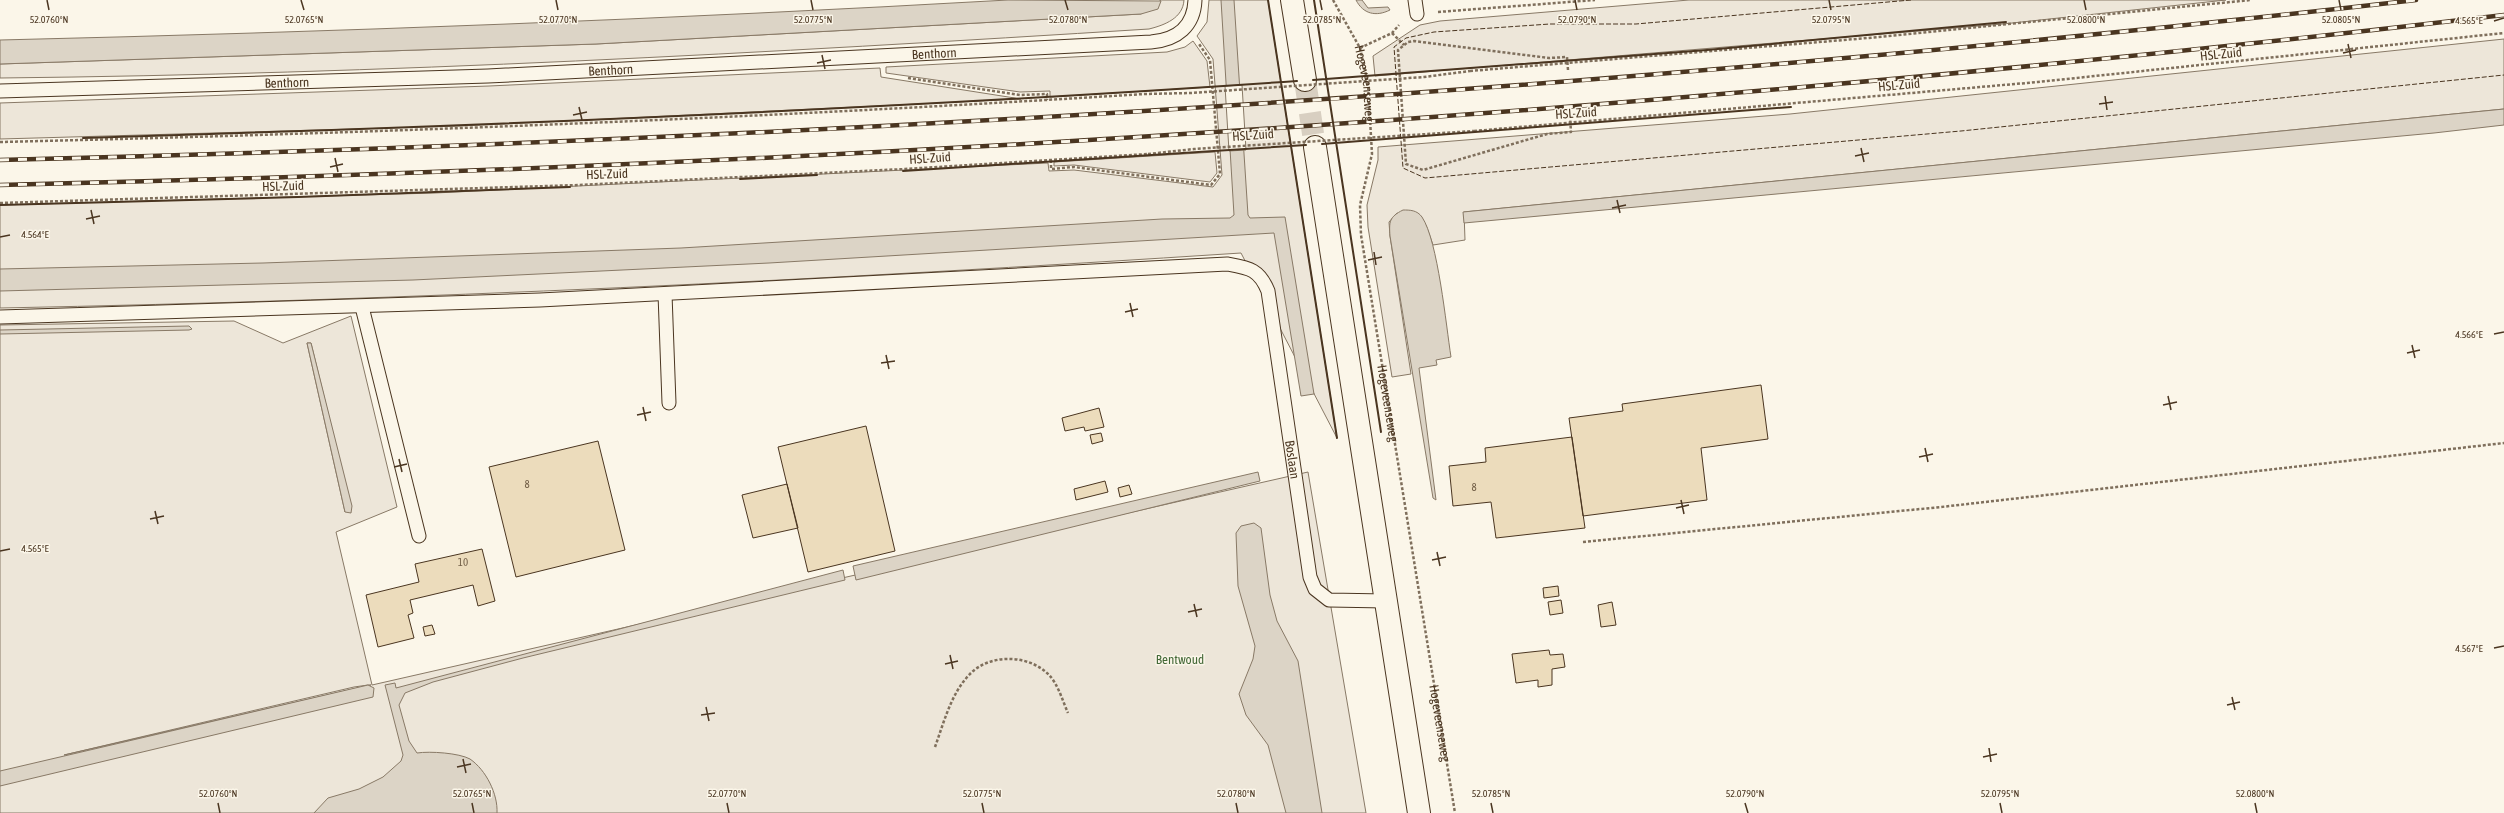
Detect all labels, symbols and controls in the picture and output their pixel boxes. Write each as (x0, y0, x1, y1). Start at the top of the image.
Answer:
text: 52.0760°N (30, 14, 68, 25)
text: 52.0765°N (285, 14, 323, 25)
text: 52.0770°N (539, 14, 577, 25)
text: 52.0775°N (794, 14, 832, 25)
text: 52.0780°N (1049, 14, 1087, 25)
text: 52.0785°N (1303, 14, 1341, 25)
text: 52.0790°N (1558, 14, 1596, 25)
text: 52.0795°N (1812, 14, 1850, 25)
text: 52.0800°N (2067, 14, 2105, 25)
text: 52.0805°N (2322, 14, 2360, 25)
text: 4.565°E (2455, 15, 2484, 26)
street label: Benthorn (911, 44, 957, 62)
street label: Hogeveenseweg (1352, 44, 1378, 123)
street label: HSL-Zuid (2199, 44, 2243, 64)
street label: Benthorn (588, 61, 633, 78)
street label: Benthorn (264, 74, 309, 90)
street label: HSL-Zuid (1877, 76, 1921, 94)
street label: HSL-Zuid (1555, 104, 1597, 122)
street label: HSL-Zuid (1232, 126, 1274, 144)
street label: HSL-Zuid (909, 149, 951, 167)
street label: HSL-Zuid (586, 166, 628, 182)
street label: HSL-Zuid (262, 178, 304, 194)
text: 4.564°E (21, 229, 50, 240)
text: 4.566°E (2455, 329, 2484, 340)
street label: Hogeveenseweg (1375, 364, 1402, 443)
street label: Boslaan (1283, 439, 1303, 480)
house number: 8 (524, 478, 530, 490)
house number: 8 (1471, 481, 1477, 493)
text: 4.565°E (21, 543, 50, 554)
house number: 10 (458, 556, 468, 568)
text: 4.567°E (2455, 643, 2484, 654)
park label: Bentwoud (1156, 652, 1204, 667)
street label: Hogeveenseweg (1427, 684, 1454, 763)
text: 52.0760°N (199, 788, 237, 799)
text: 52.0765°N (453, 788, 491, 799)
text: 52.0770°N (708, 788, 746, 799)
text: 52.0775°N (963, 788, 1001, 799)
text: 52.0780°N (1217, 788, 1255, 799)
text: 52.0785°N (1472, 788, 1510, 799)
text: 52.0790°N (1726, 788, 1764, 799)
text: 52.0795°N (1981, 788, 2019, 799)
text: 52.0800°N (2236, 788, 2274, 799)

